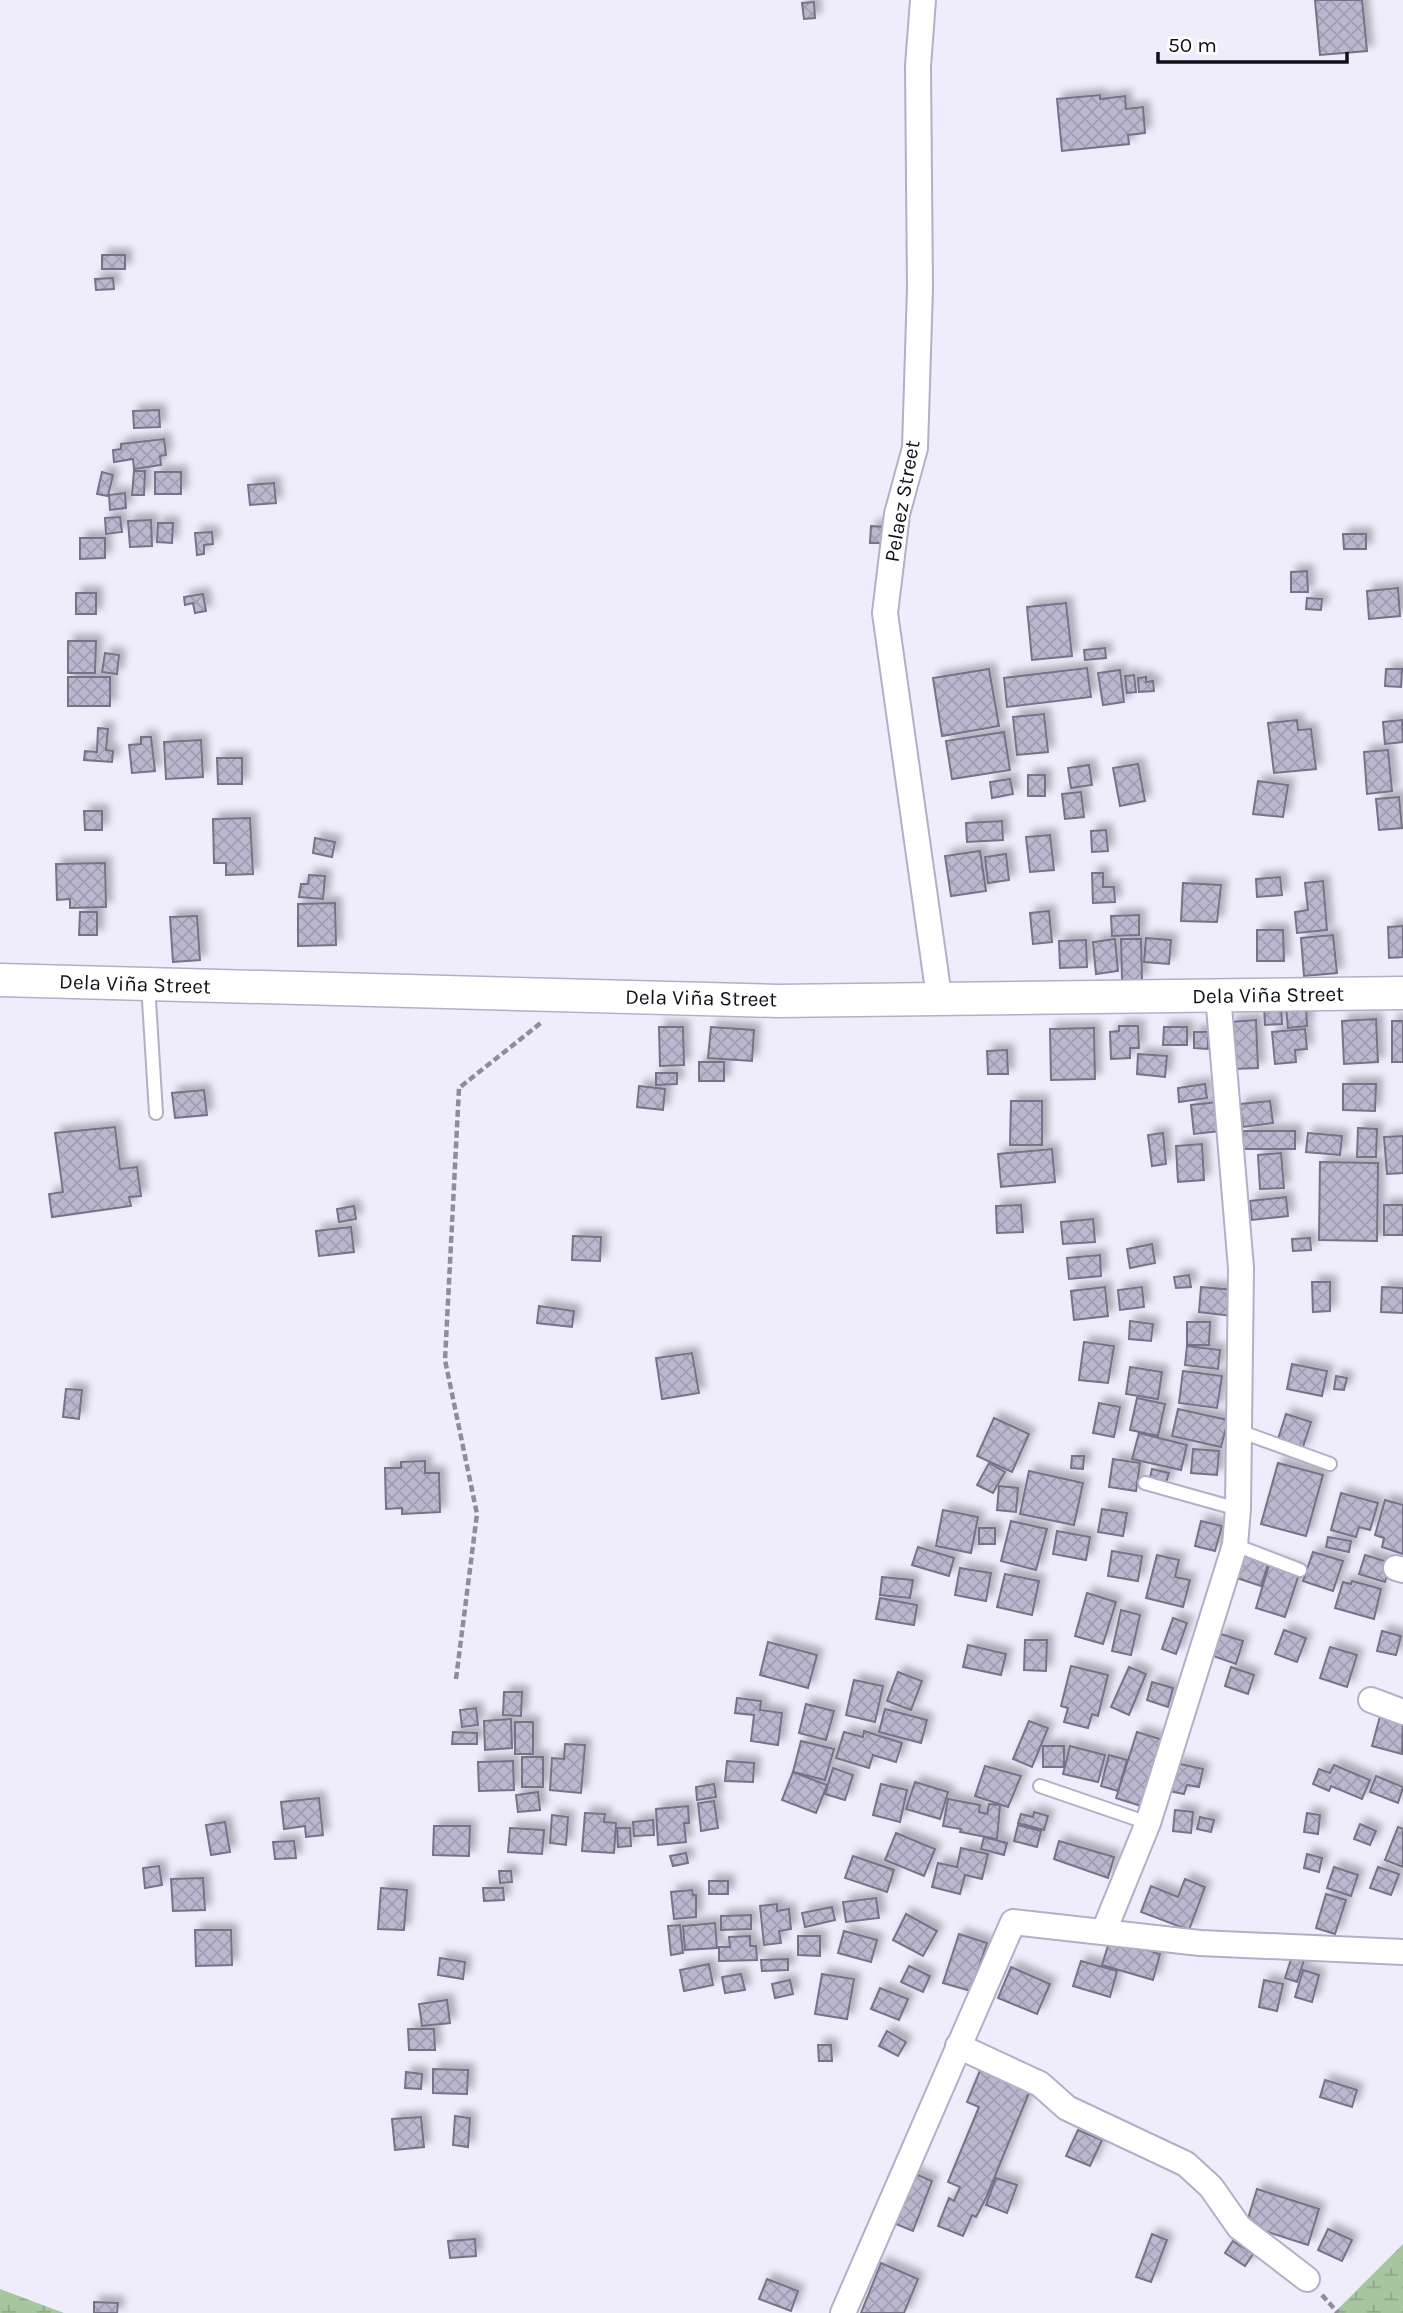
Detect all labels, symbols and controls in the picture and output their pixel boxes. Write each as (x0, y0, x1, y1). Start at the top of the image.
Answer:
scale bar (1158, 21, 1347, 65)
text: 50 m (1168, 33, 1217, 57)
street label: Pelaez Street (879, 438, 925, 564)
street label: Dela Viña Street (59, 969, 211, 999)
street label: Dela Viña Street (1192, 982, 1344, 1008)
street label: Dela Viña Street (625, 985, 777, 1011)

